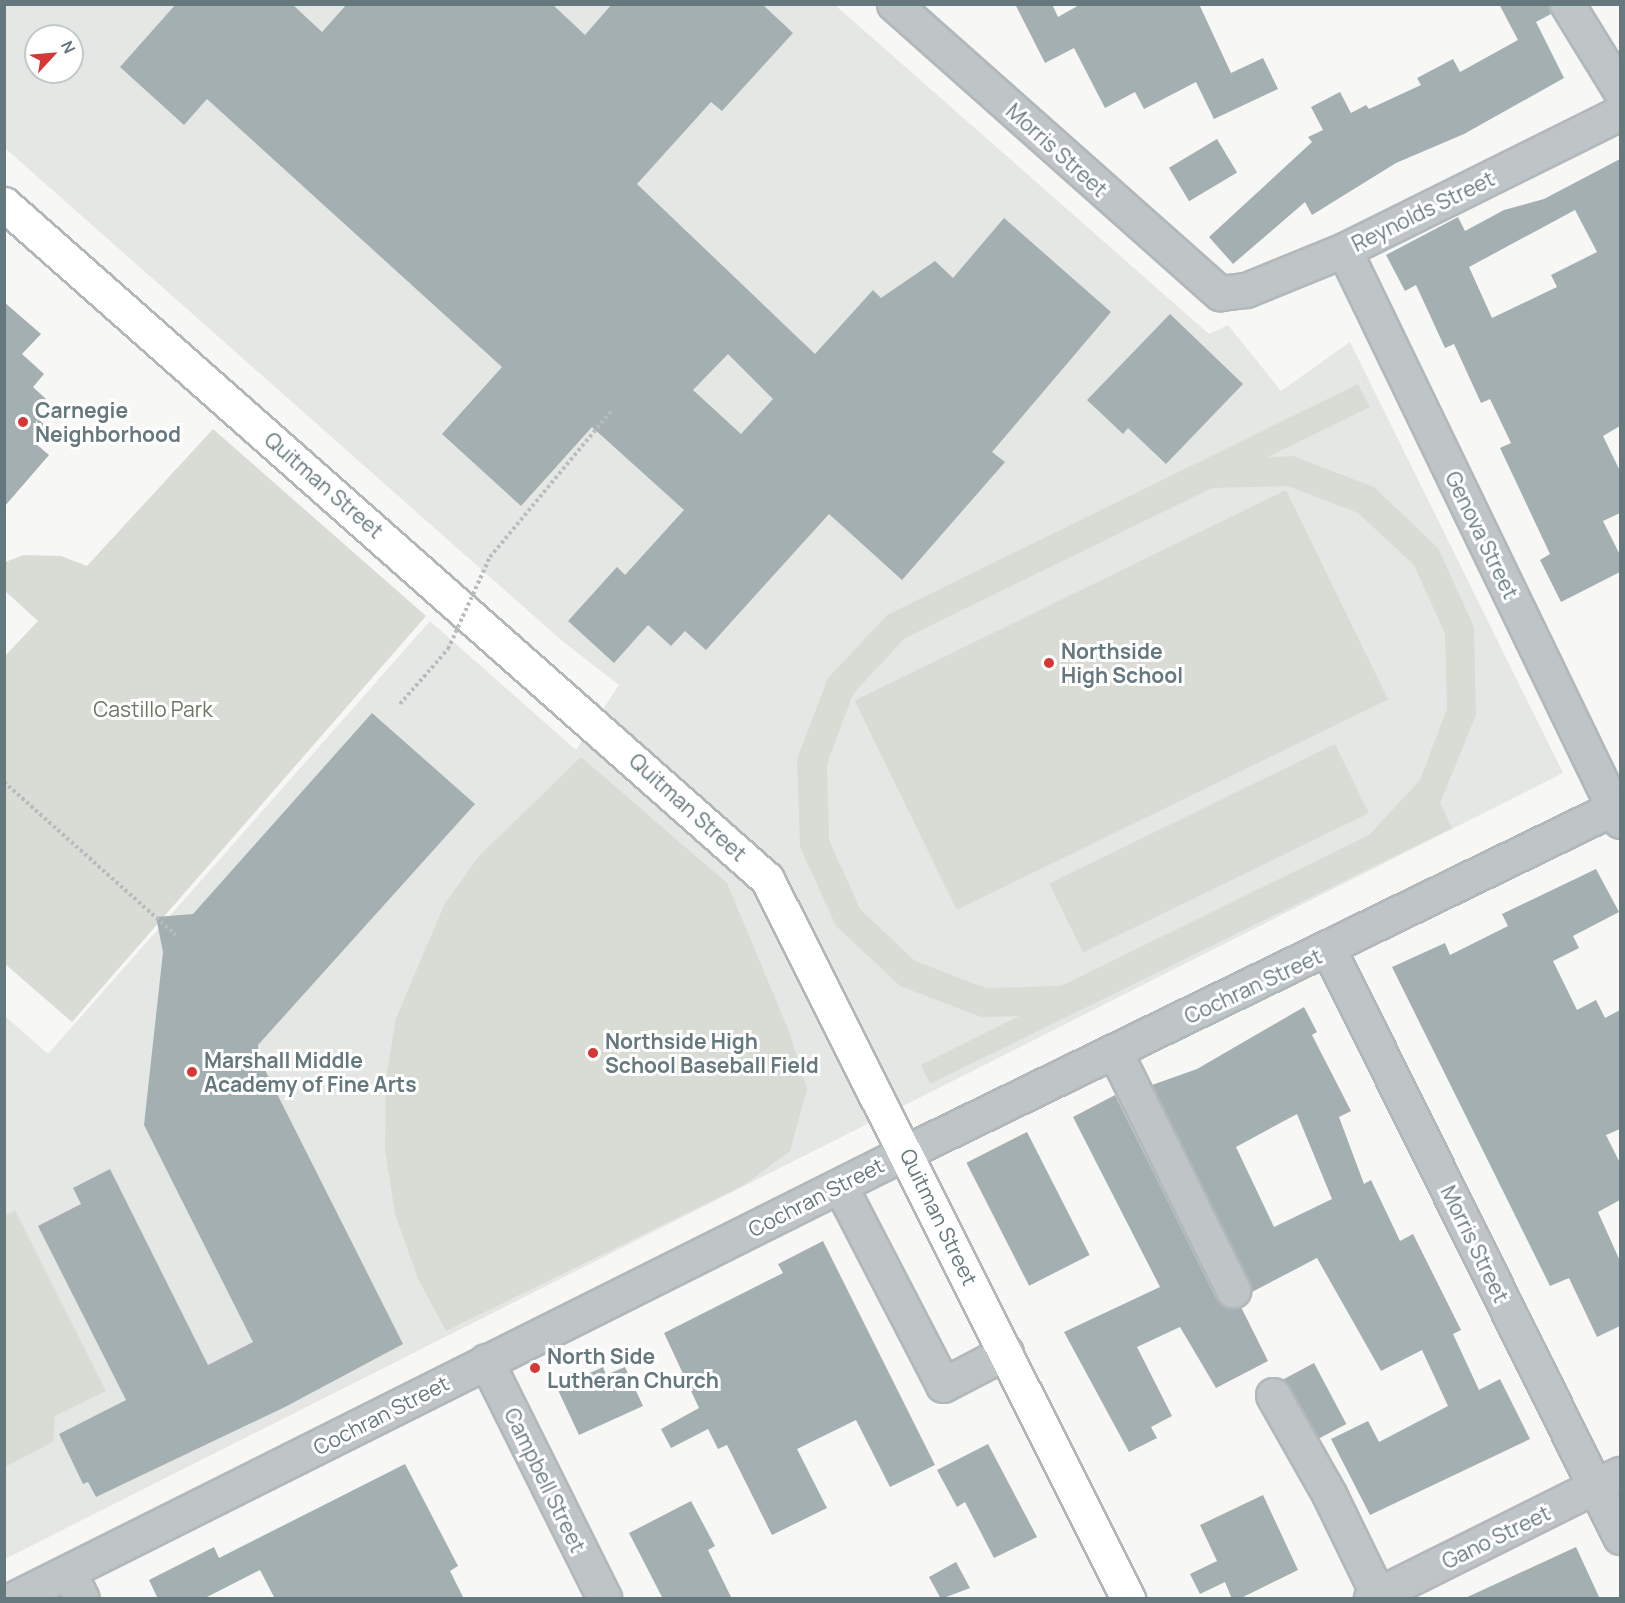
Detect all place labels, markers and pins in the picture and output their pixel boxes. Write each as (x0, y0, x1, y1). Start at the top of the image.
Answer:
place label: Carnegie Neighborhood (35, 397, 181, 447)
marker: Carnegie Neighborhood (16, 415, 30, 429)
place label: Northside High School (1061, 638, 1183, 688)
marker: Northside High School (1042, 656, 1056, 670)
place label: Northside High School Baseball Field (605, 1028, 819, 1078)
marker: Northside High School Baseball Field (586, 1046, 600, 1060)
place label: Marshall Middle Academy of Fine Arts (204, 1047, 417, 1097)
marker: Marshall Middle Academy of Fine Arts (185, 1065, 199, 1079)
place label: North Side Lutheran Church (547, 1343, 719, 1393)
marker: North Side Lutheran Church (528, 1361, 542, 1375)

